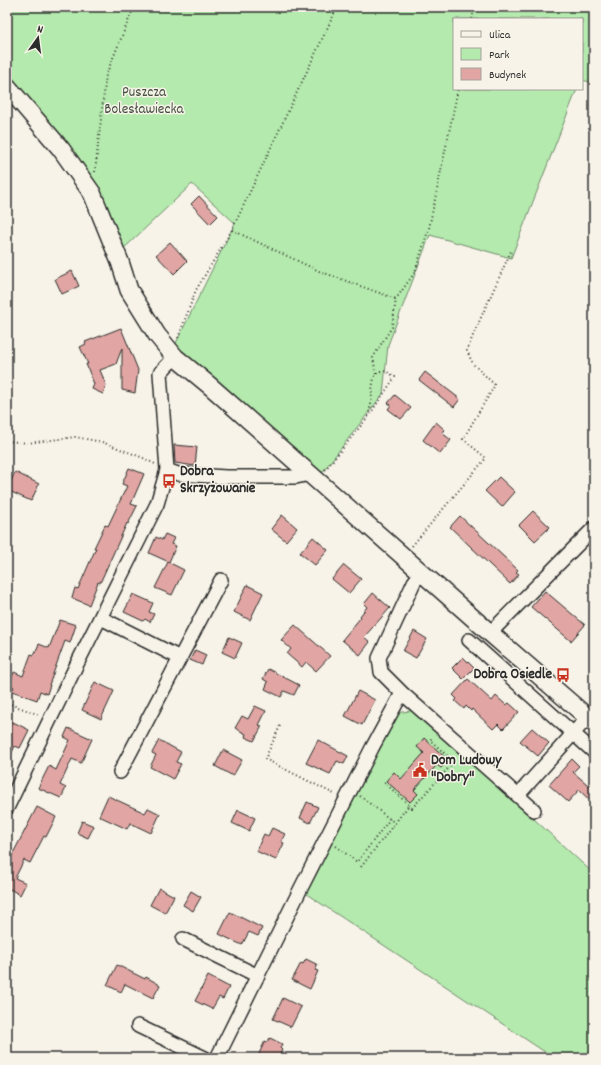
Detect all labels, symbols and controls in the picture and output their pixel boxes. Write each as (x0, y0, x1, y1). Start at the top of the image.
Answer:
north arrow (18, 18, 58, 58)
legend (453, 18, 583, 90)
text: N (35, 22, 45, 39)
text: Ulica (489, 27, 511, 44)
text: Park (489, 47, 510, 64)
text: Budynek (489, 67, 526, 84)
park label: Puszcza Bolesławiecka (104, 82, 185, 121)
place label: Dobra Skrzyżowanie (180, 461, 256, 500)
bus stop icon: Dobra Skrzyżowanie (161, 473, 177, 489)
place label: Dobra Osiedle (474, 664, 552, 686)
bus stop icon: Dobra Osiedle (555, 667, 571, 683)
place label: Dom Ludowy "Dobry" (431, 750, 502, 789)
public building icon: Dom Ludowy "Dobry" (412, 762, 428, 778)

